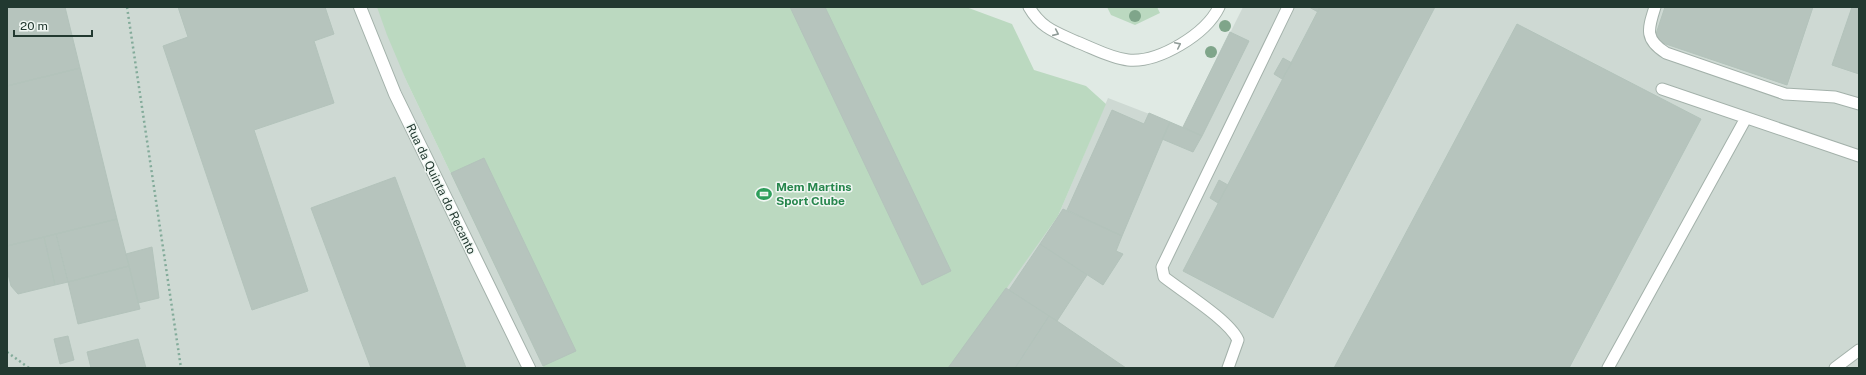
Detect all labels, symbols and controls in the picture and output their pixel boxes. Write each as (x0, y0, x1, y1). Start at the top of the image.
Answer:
scale bar (14, 12, 92, 38)
text: 20 m (20, 19, 48, 33)
one-way arrow (1052, 28, 1060, 36)
one-way arrow (1174, 42, 1181, 50)
street label: Rua da Quinta do Recanto (403, 121, 479, 257)
place label: Mem Martins Sport Clube (776, 180, 852, 208)
sports icon: Mem Martins Sport Clube (755, 185, 773, 203)

